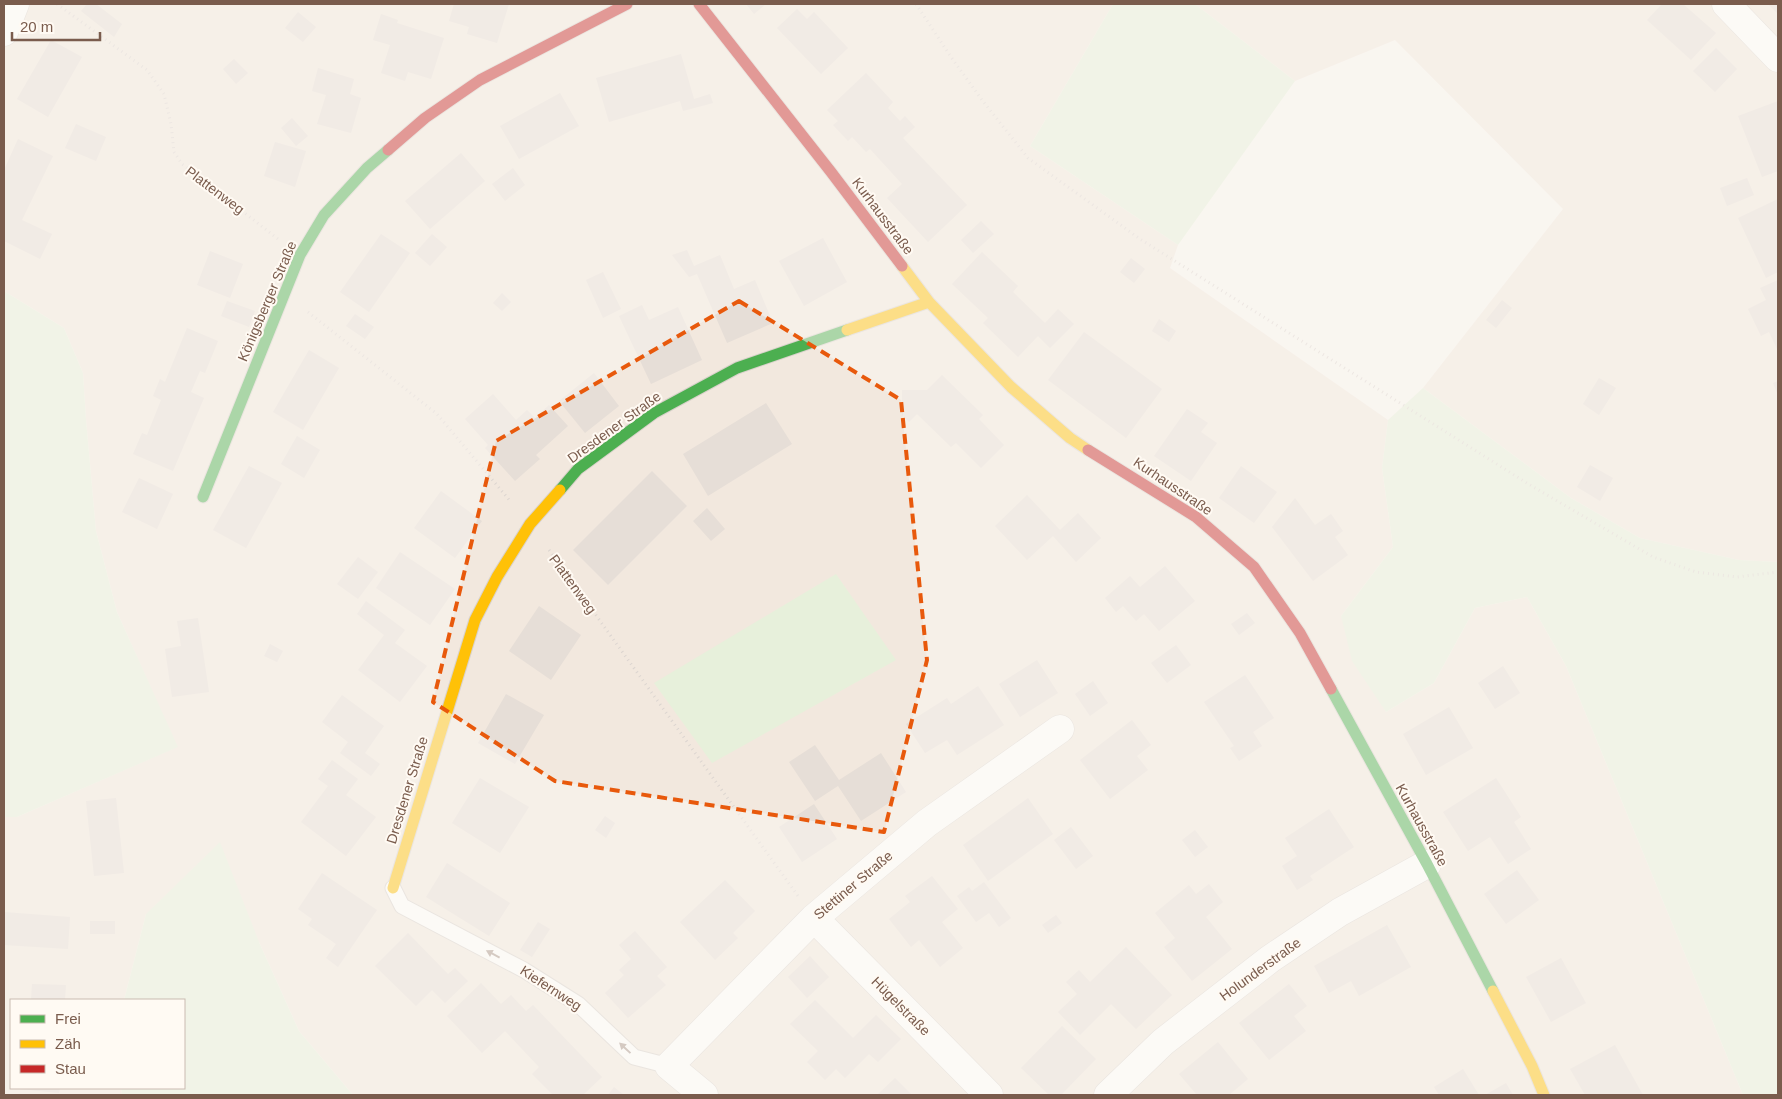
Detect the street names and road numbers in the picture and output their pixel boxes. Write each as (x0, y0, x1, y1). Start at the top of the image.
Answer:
street label: Plattenweg (183, 163, 247, 217)
street label: Kurhausstraße (849, 175, 917, 258)
street label: Königsberger Straße (234, 238, 300, 364)
street label: Dresdener Straße (564, 388, 664, 466)
street label: Kurhausstraße (1130, 454, 1216, 518)
street label: Plattenweg (546, 551, 600, 617)
street label: Dresdener Straße (383, 734, 431, 846)
street label: Kurhausstraße (1393, 781, 1451, 869)
street label: Stettiner Straße (810, 847, 896, 923)
street label: Holunderstraße (1216, 934, 1304, 1004)
street label: Kiefernweg (517, 962, 585, 1014)
street label: Hügelstraße (868, 973, 934, 1039)

